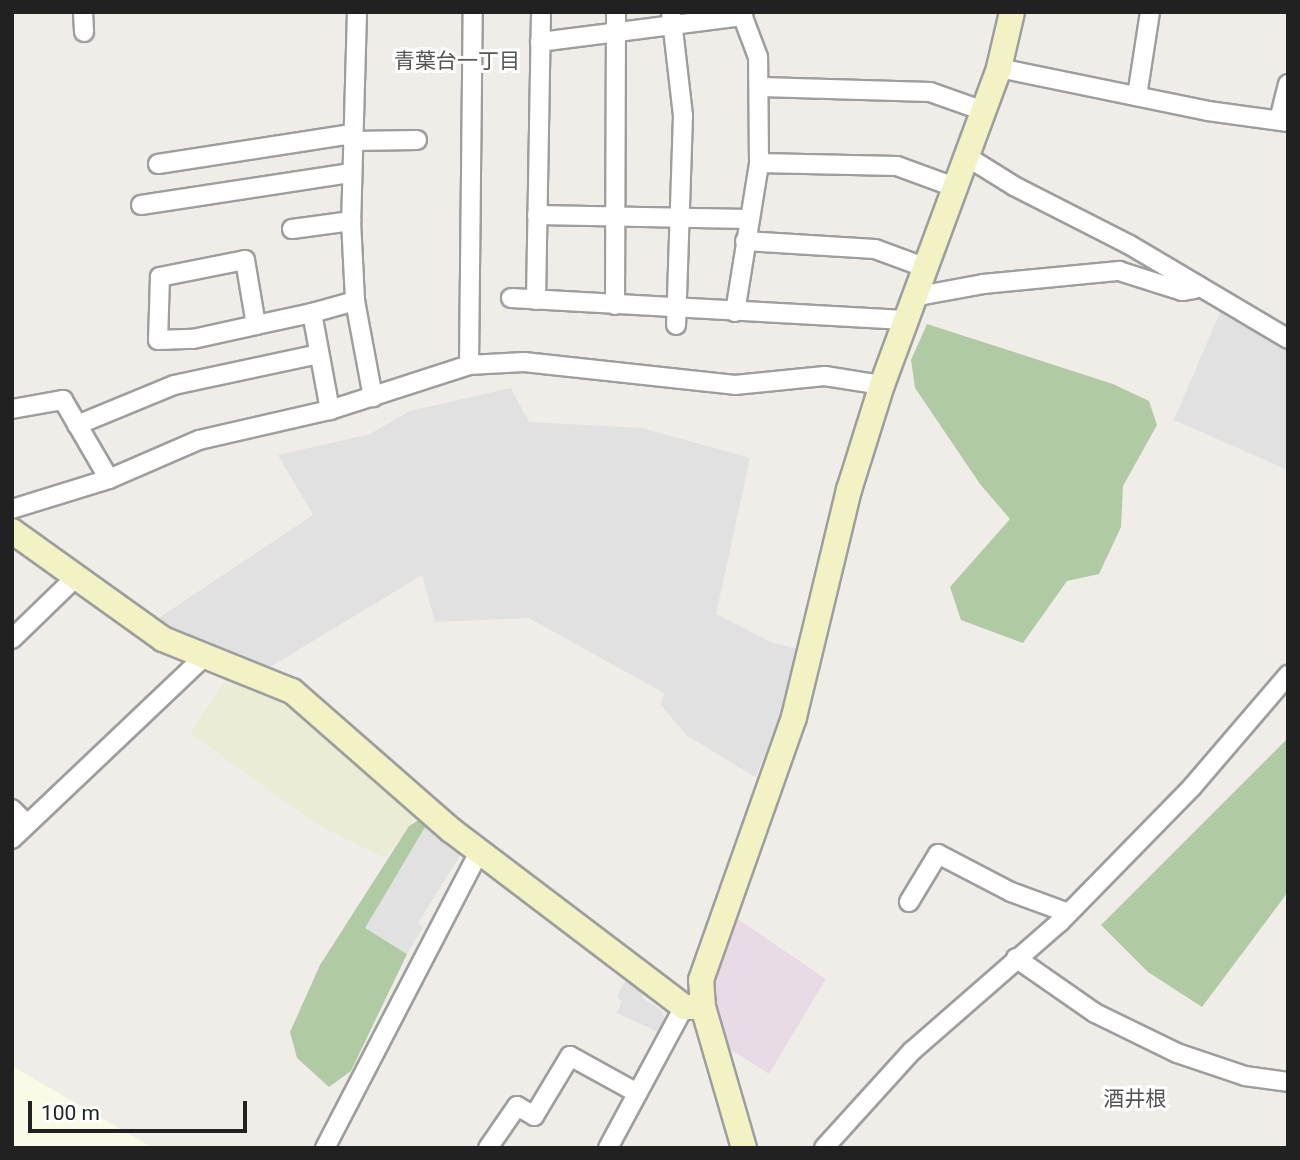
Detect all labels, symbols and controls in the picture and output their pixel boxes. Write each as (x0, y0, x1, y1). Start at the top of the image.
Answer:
district label: 青葉台一丁目 (394, 48, 520, 74)
scale bar (32, 1086, 250, 1130)
district label: 酒井根 (1104, 1086, 1166, 1112)
text: 100 m (41, 1101, 100, 1125)

